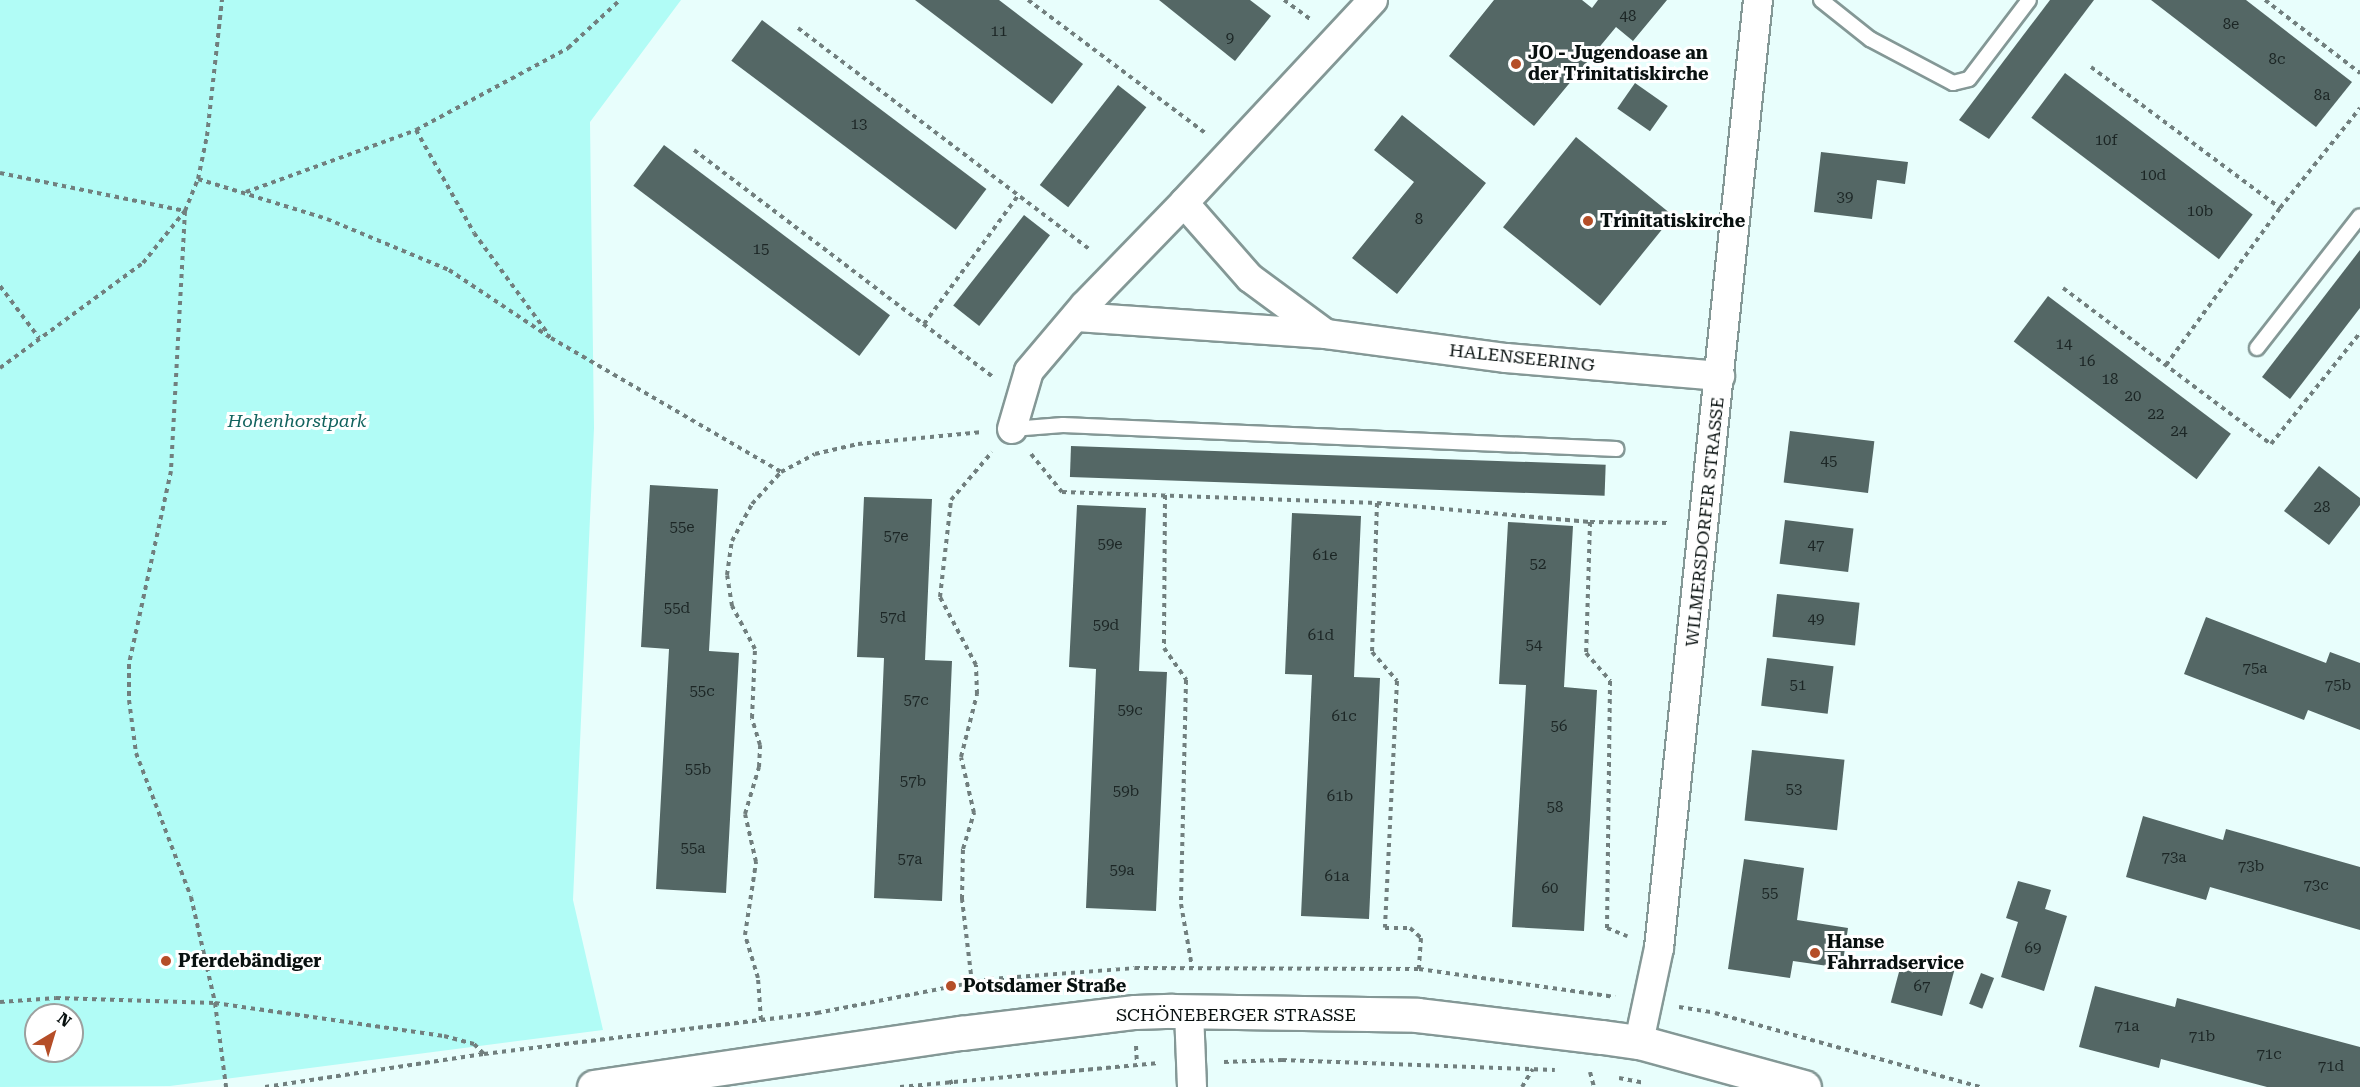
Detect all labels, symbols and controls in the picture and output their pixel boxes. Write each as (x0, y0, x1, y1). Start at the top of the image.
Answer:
house number: 48 (1620, 8, 1636, 26)
house number: 8e (2223, 16, 2239, 34)
house number: 11 (991, 23, 1007, 41)
house number: 9 (1226, 30, 1234, 48)
place label: JO - Jugendoase an der Trinitatiskirche (1528, 43, 1709, 86)
house number: 8c (2269, 51, 2285, 69)
marker: JO - Jugendoase an der Trinitatiskirche (1509, 57, 1523, 71)
house number: 8a (2314, 87, 2330, 105)
house number: 13 (851, 116, 867, 134)
house number: 10f (2095, 132, 2117, 150)
house number: 10d (2140, 167, 2166, 185)
house number: 39 (1837, 189, 1853, 207)
house number: 10b (2187, 203, 2213, 221)
place label: Trinitatiskirche (1600, 210, 1745, 232)
house number: 8 (1415, 211, 1423, 229)
marker: Trinitatiskirche (1581, 214, 1595, 228)
house number: 15 (753, 241, 769, 259)
house number: 14 (2056, 336, 2072, 354)
street label: HALENSEERING (1448, 340, 1596, 376)
house number: 16 (2079, 353, 2095, 371)
house number: 18 (2102, 371, 2118, 389)
house number: 20 (2125, 388, 2141, 406)
street label: WILMERSDORFER STRASSE (1681, 396, 1729, 648)
house number: 22 (2148, 406, 2164, 424)
park label: Hohenhorstpark (227, 410, 367, 432)
house number: 24 (2171, 423, 2187, 441)
house number: 45 (1821, 453, 1837, 471)
house number: 28 (2314, 499, 2330, 517)
house number: 55e (669, 519, 695, 537)
house number: 57e (883, 528, 909, 546)
house number: 59e (1097, 536, 1123, 554)
house number: 47 (1808, 537, 1824, 555)
house number: 61e (1312, 547, 1338, 565)
house number: 52 (1530, 556, 1546, 574)
house number: 55d (664, 600, 690, 618)
house number: 57d (880, 609, 906, 627)
house number: 49 (1808, 611, 1824, 629)
house number: 59d (1093, 617, 1119, 635)
house number: 61d (1308, 627, 1334, 645)
house number: 54 (1526, 637, 1542, 655)
house number: 75a (2243, 660, 2267, 678)
house number: 51 (1790, 677, 1806, 695)
house number: 75b (2325, 677, 2351, 695)
house number: 55c (689, 683, 715, 701)
house number: 57c (903, 692, 929, 710)
house number: 59c (1117, 702, 1143, 720)
house number: 61c (1331, 708, 1357, 726)
house number: 56 (1551, 718, 1567, 736)
house number: 55b (685, 761, 711, 779)
house number: 57b (900, 773, 926, 791)
house number: 53 (1786, 781, 1802, 799)
house number: 59b (1113, 783, 1139, 801)
house number: 61b (1327, 788, 1353, 806)
house number: 58 (1547, 799, 1563, 817)
house number: 55a (681, 840, 705, 858)
house number: 73a (2162, 849, 2186, 867)
house number: 57a (898, 851, 922, 869)
house number: 73b (2238, 858, 2264, 876)
house number: 59a (1110, 862, 1134, 880)
house number: 61a (1325, 868, 1349, 886)
house number: 73c (2303, 877, 2329, 895)
house number: 60 (1542, 880, 1558, 898)
house number: 55 (1762, 885, 1778, 903)
place label: Hanse Fahrradservice (1827, 932, 1964, 974)
house number: 69 (2025, 940, 2041, 958)
marker: Hanse Fahrradservice (1808, 946, 1822, 960)
place label: Pferdebändiger (178, 950, 322, 972)
marker: Pferdebändiger (159, 954, 173, 968)
place label: Potsdamer Straße (963, 975, 1126, 997)
house number: 67 (1914, 978, 1930, 996)
marker: Potsdamer Straße (944, 979, 958, 993)
north arrow (24, 1003, 84, 1063)
street label: SCHÖNEBERGER STRASSE (1116, 1004, 1356, 1026)
text: N (53, 1009, 75, 1031)
house number: 71a (2115, 1018, 2139, 1036)
house number: 71b (2189, 1028, 2215, 1046)
house number: 71c (2256, 1046, 2282, 1064)
house number: 71d (2318, 1058, 2344, 1076)

